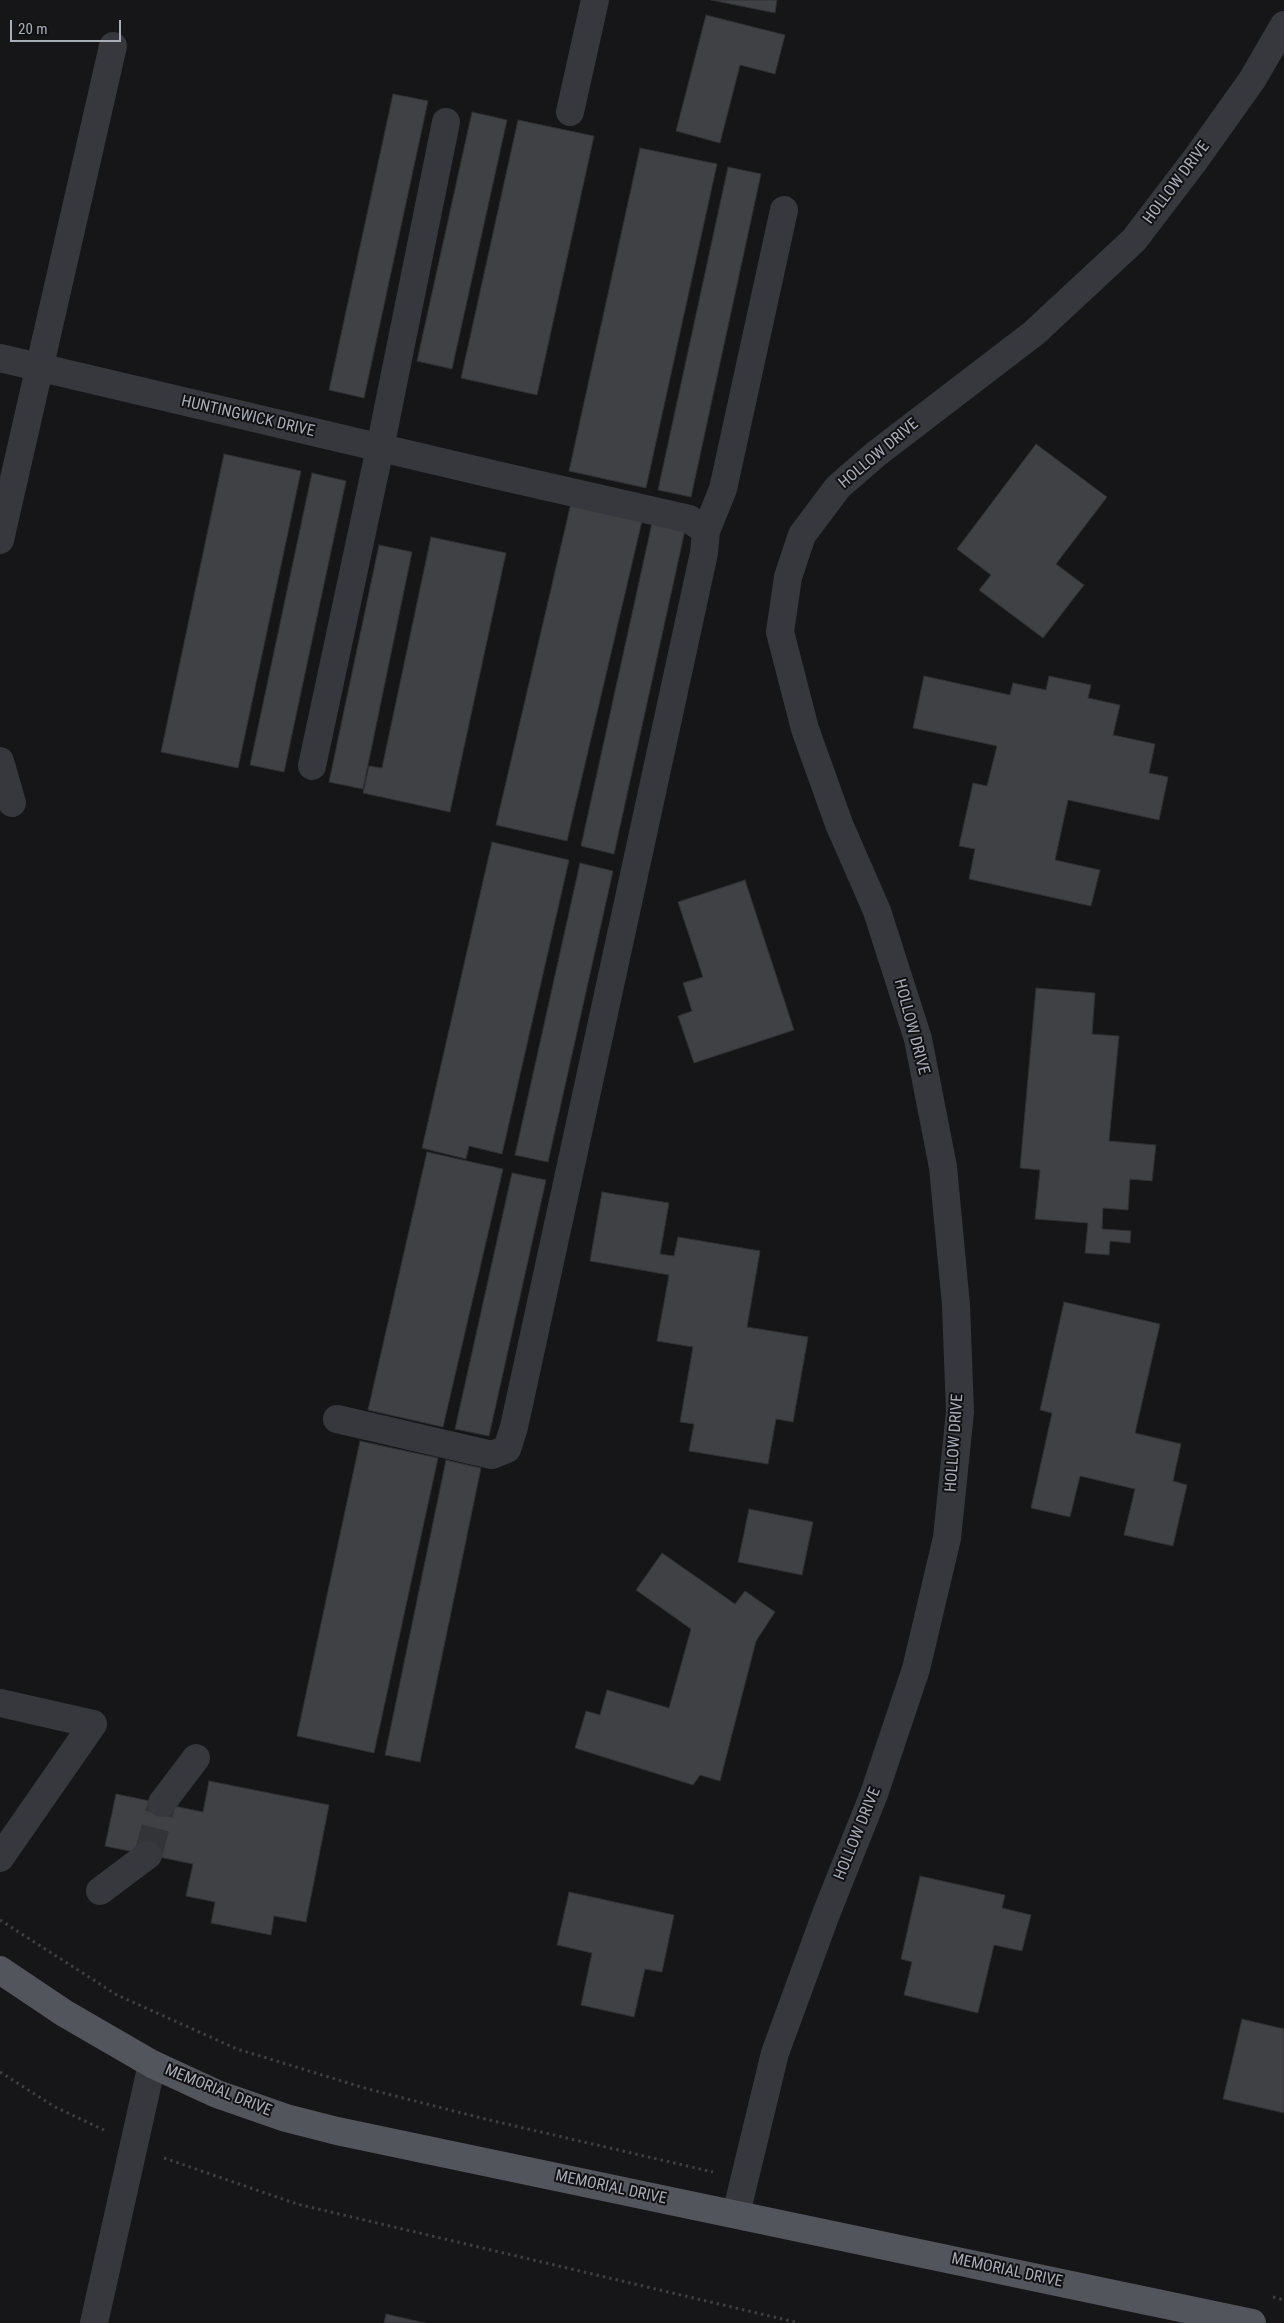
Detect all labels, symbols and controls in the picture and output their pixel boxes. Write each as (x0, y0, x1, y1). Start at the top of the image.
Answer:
scale bar (12, 10, 124, 42)
text: 20 m (18, 20, 48, 38)
street label: HOLLOW DRIVE (1140, 138, 1214, 228)
street label: HUNTINGWICK DRIVE (179, 392, 317, 442)
street label: HOLLOW DRIVE (835, 415, 923, 493)
street label: HOLLOW DRIVE (889, 977, 933, 1077)
street label: HOLLOW DRIVE (942, 1393, 968, 1493)
street label: HOLLOW DRIVE (831, 1785, 885, 1883)
street label: MEMORIAL DRIVE (162, 2061, 274, 2121)
street label: MEMORIAL DRIVE (554, 2167, 668, 2209)
street label: MEMORIAL DRIVE (950, 2250, 1064, 2292)

